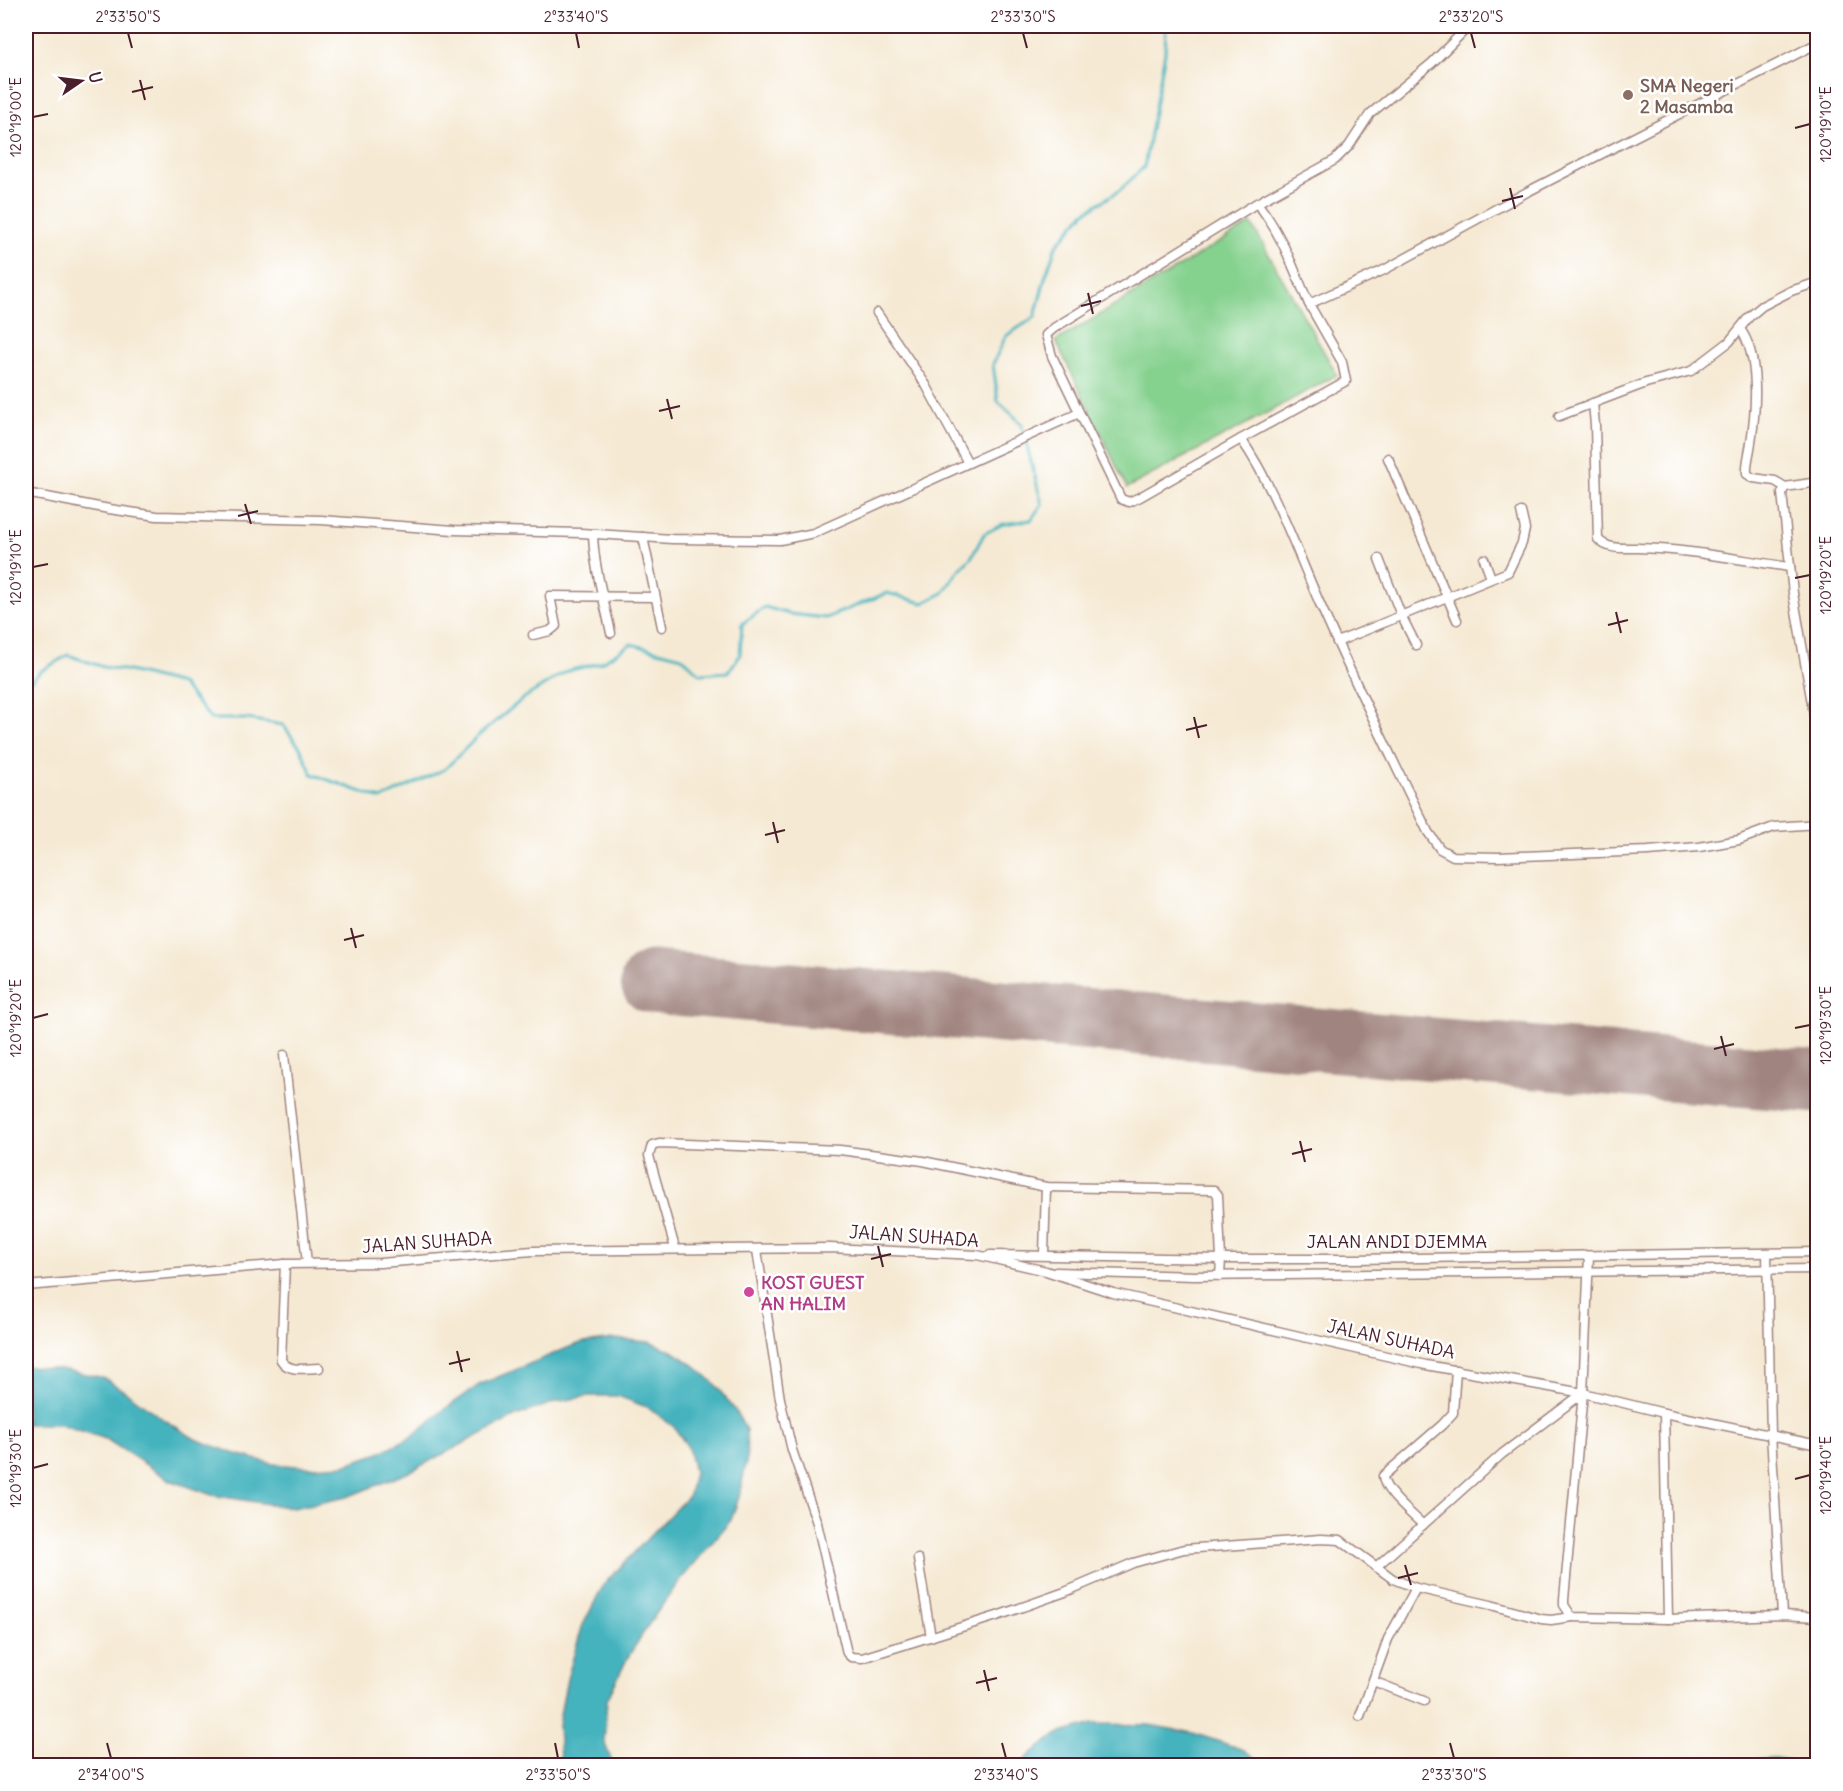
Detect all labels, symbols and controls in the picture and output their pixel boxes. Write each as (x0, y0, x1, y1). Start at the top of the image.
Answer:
text: 2°33'50"S (95, 7, 161, 26)
text: 2°33'40"S (544, 7, 608, 26)
text: 2°33'30"S (991, 7, 1055, 26)
text: 2°33'20"S (1439, 7, 1503, 26)
north arrow (51, 51, 111, 111)
text: U (85, 70, 107, 85)
place label: SMA Negeri 2 Masamba (1640, 74, 1734, 118)
text: 120°19'00"E (6, 77, 25, 157)
text: 120°19'10"E (1816, 86, 1835, 162)
marker: SMA Negeri 2 Masamba (1621, 88, 1635, 102)
text: 120°19'10"E (6, 529, 25, 605)
text: 120°19'20"E (1816, 536, 1835, 614)
text: 120°19'20"E (6, 979, 25, 1057)
text: 120°19'30"E (1816, 985, 1835, 1064)
street label: JALAN SUHADA (848, 1220, 980, 1252)
street label: JALAN SUHADA (361, 1226, 493, 1258)
street label: JALAN ANDI DJEMMA (1307, 1230, 1487, 1253)
place label: KOST GUEST AN HALIM (761, 1271, 865, 1315)
marker: KOST GUEST AN HALIM (742, 1285, 756, 1299)
street label: JALAN SUHADA (1325, 1314, 1457, 1364)
text: 120°19'30"E (6, 1428, 25, 1507)
text: 120°19'40"E (1816, 1436, 1835, 1514)
text: 2°34'00"S (78, 1765, 144, 1784)
text: 2°33'50"S (525, 1765, 591, 1784)
text: 2°33'40"S (974, 1765, 1038, 1784)
text: 2°33'30"S (1422, 1765, 1486, 1784)

